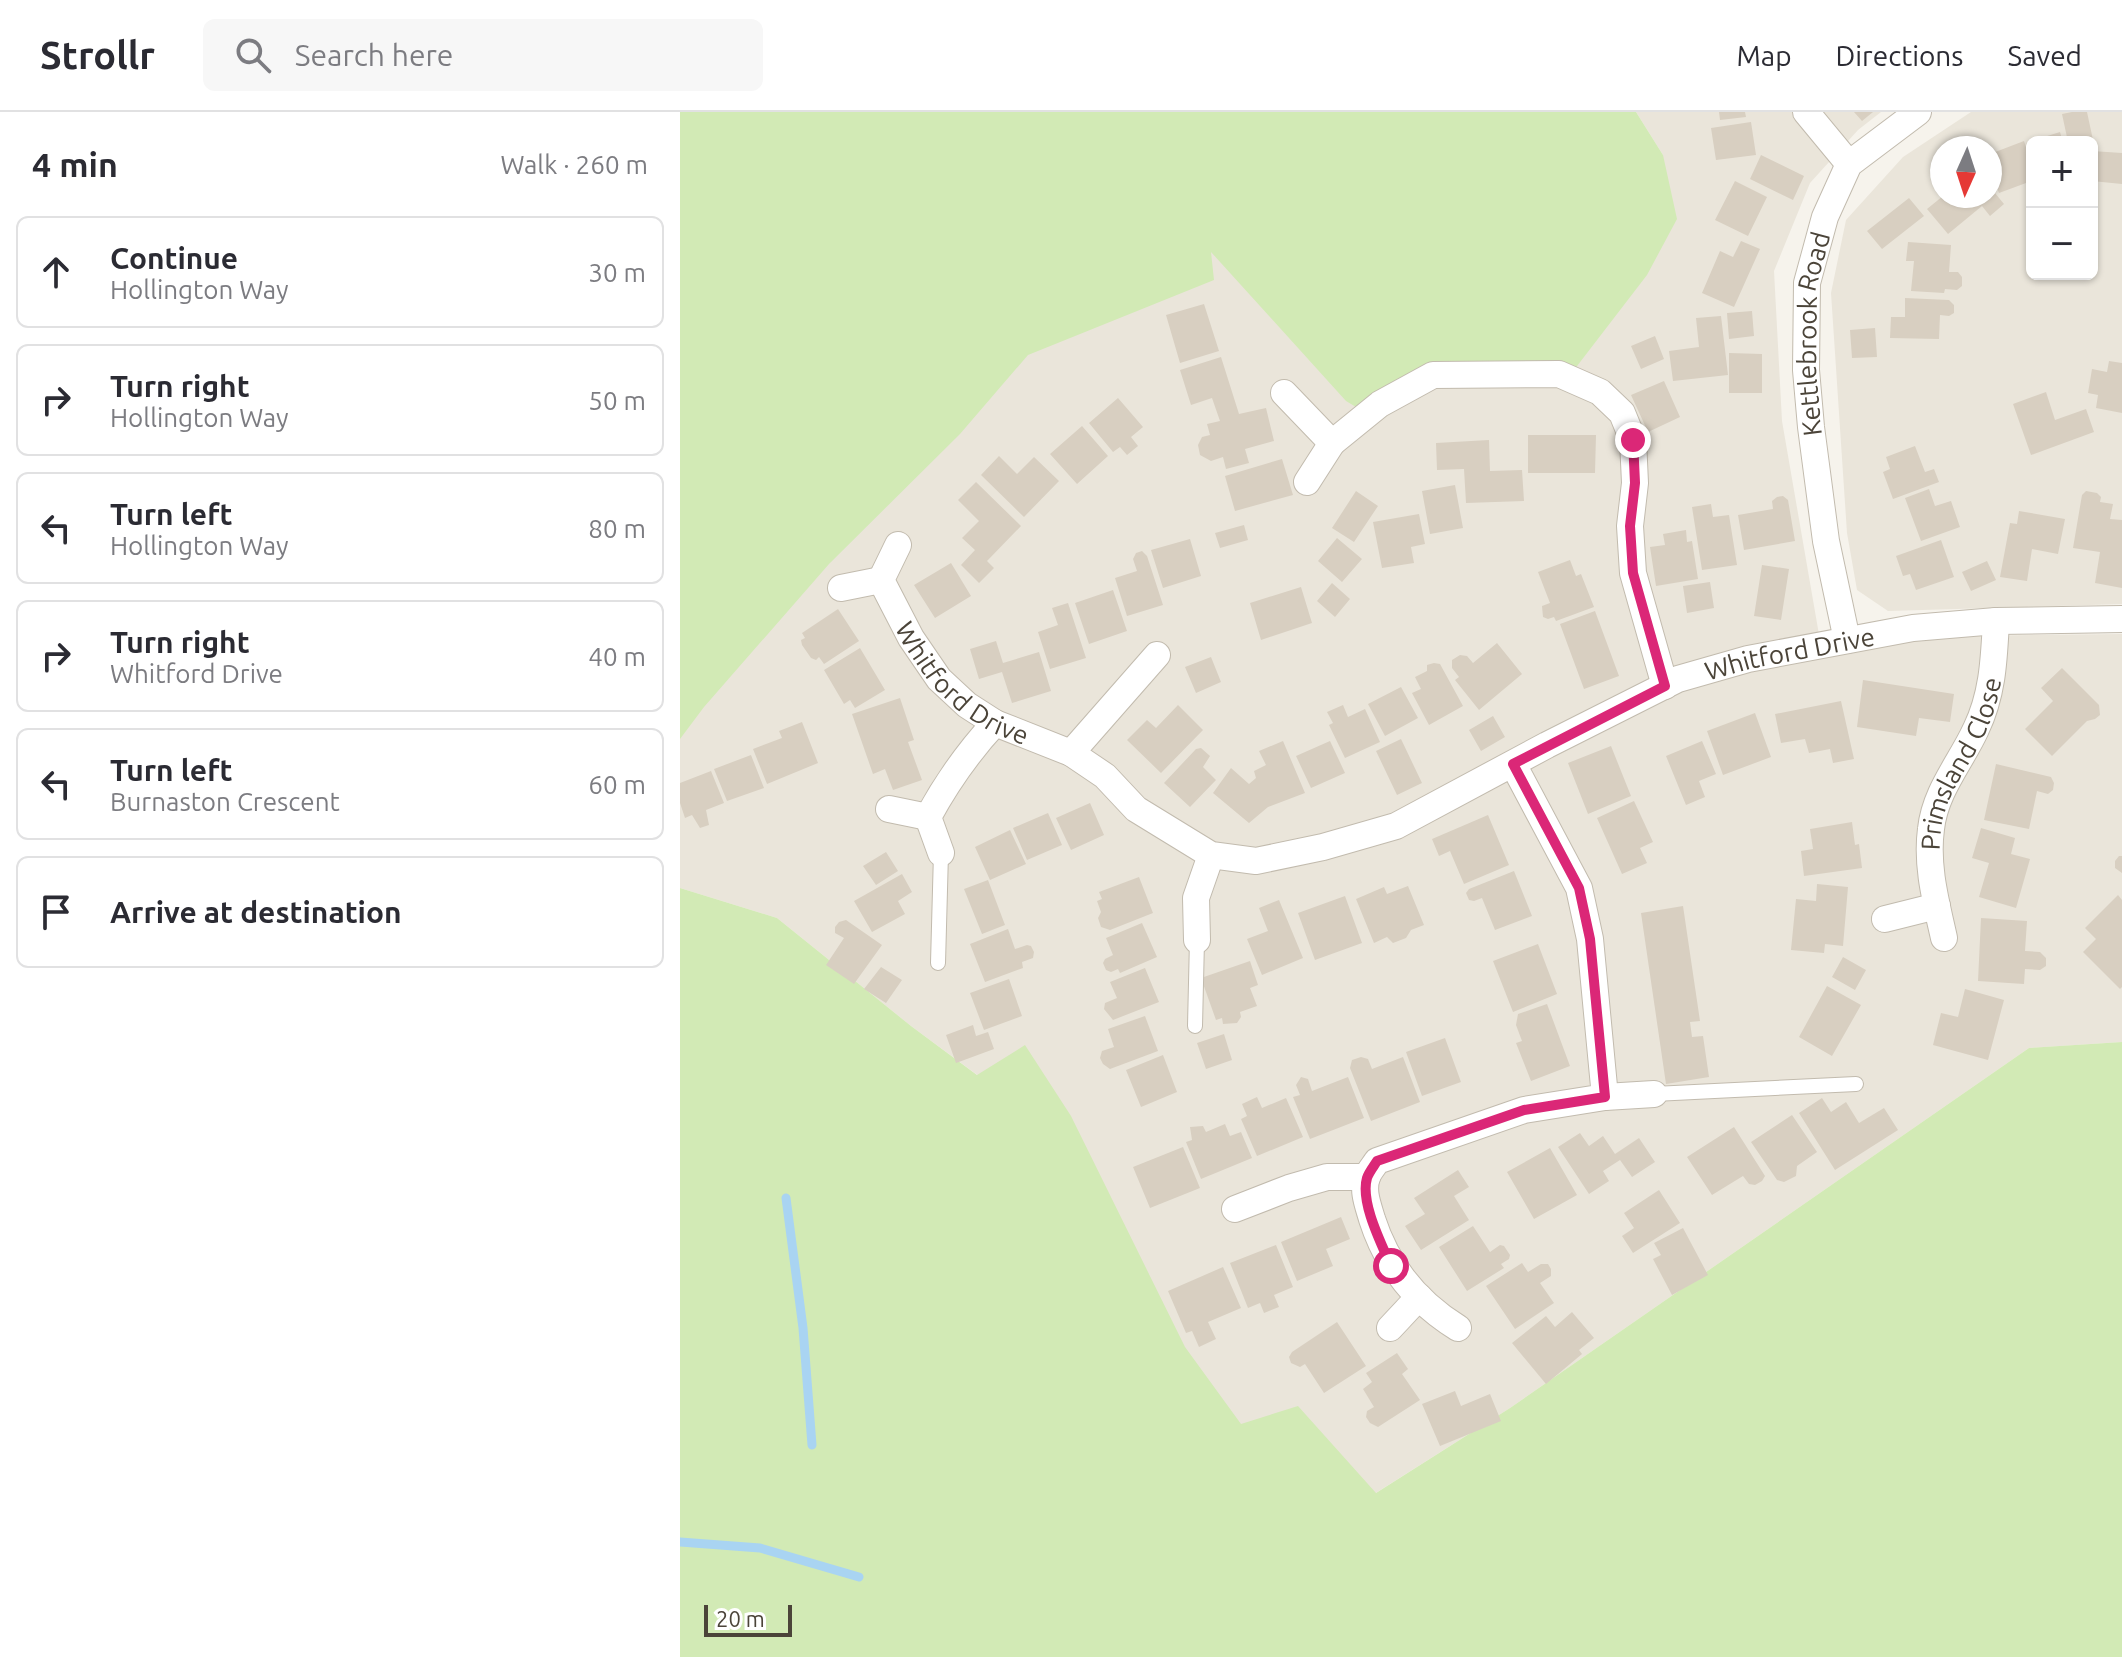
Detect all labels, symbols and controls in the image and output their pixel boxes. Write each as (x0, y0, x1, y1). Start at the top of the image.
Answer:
search box (203, 19, 763, 91)
icon: search (231, 33, 275, 77)
text: Strollr (40, 34, 155, 76)
text: Search here (295, 38, 453, 72)
text: Map (1736, 40, 1792, 71)
text: Directions (1836, 40, 1963, 71)
text: Saved (2007, 40, 2082, 71)
north arrow (1930, 136, 2002, 208)
map controls (2026, 136, 2098, 280)
button: + (2026, 136, 2098, 208)
text: 4 min (32, 145, 118, 183)
text: Walk · 260 m (500, 150, 648, 179)
button: − (2026, 208, 2098, 280)
street label: Kettlebrook Road (1791, 228, 1835, 438)
text: Continue (110, 241, 238, 275)
icon: ahead (34, 250, 78, 294)
text: 30 m (588, 258, 646, 287)
text: Hollington Way (110, 275, 289, 304)
text: Turn right (110, 369, 250, 403)
icon: right (34, 378, 78, 422)
text: 50 m (588, 386, 646, 415)
text: Hollington Way (110, 403, 289, 432)
route end (1615, 422, 1651, 458)
text: Turn left (110, 497, 232, 531)
icon: left (34, 506, 78, 550)
text: 80 m (588, 514, 646, 543)
text: Hollington Way (110, 531, 289, 560)
street label: Whitford Drive (890, 616, 1033, 749)
street label: Whitford Drive (1701, 621, 1877, 685)
text: Turn right (110, 625, 250, 659)
icon: right (34, 634, 78, 678)
text: 40 m (588, 642, 646, 671)
text: Whitford Drive (110, 659, 283, 688)
street label: Primsland Close (1915, 675, 2006, 851)
text: Turn left (110, 753, 232, 787)
icon: left (34, 762, 78, 806)
text: 60 m (588, 770, 646, 799)
text: Burnaston Crescent (110, 787, 340, 816)
icon: arrive (34, 890, 78, 934)
text: Arrive at destination (110, 895, 402, 929)
route start (1373, 1248, 1409, 1284)
scale bar (704, 1601, 792, 1637)
text: 20 m (716, 1606, 765, 1631)

